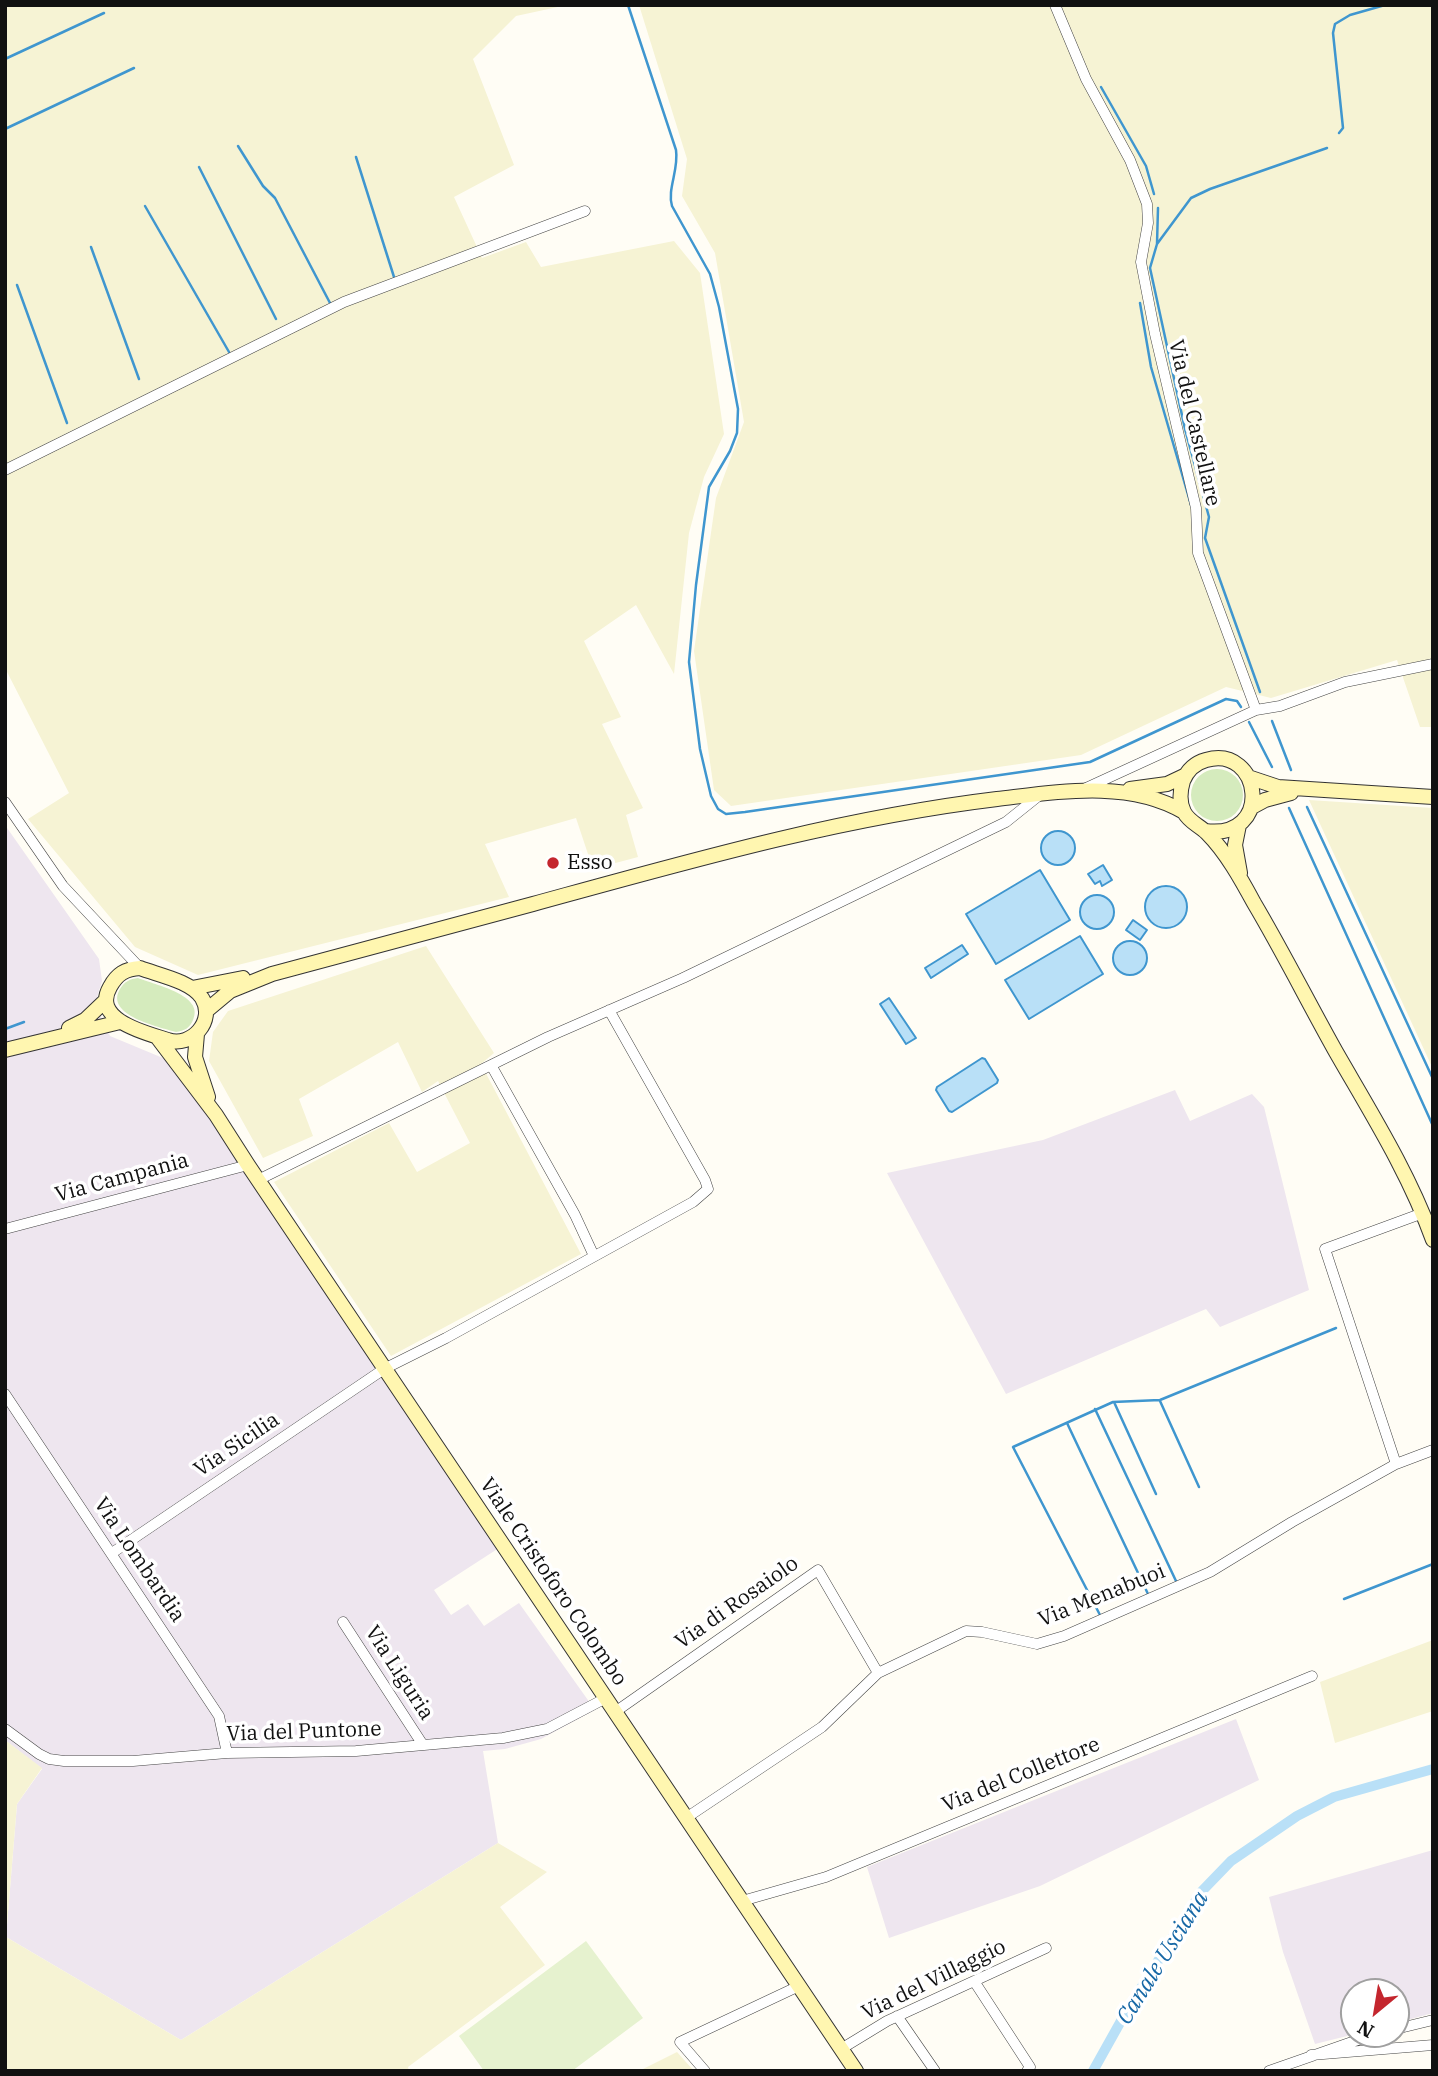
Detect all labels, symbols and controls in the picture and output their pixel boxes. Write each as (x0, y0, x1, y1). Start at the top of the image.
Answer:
street label: Via del Castellare (1163, 337, 1225, 509)
place label: Esso (567, 850, 613, 876)
marker: Esso (545, 855, 561, 871)
street label: Via Campania (52, 1148, 192, 1208)
street label: Via Sicilia (190, 1407, 284, 1483)
street label: Viale Cristoforo Colombo (474, 1473, 632, 1691)
street label: Via Lombardia (88, 1493, 190, 1627)
street label: Via di Rosaiolo (671, 1551, 803, 1655)
street label: Via Menabuoi (1035, 1559, 1169, 1633)
street label: Via Liguria (359, 1621, 439, 1725)
street label: Via del Puntone (226, 1717, 382, 1747)
street label: Via del Collettore (938, 1732, 1104, 1818)
water label: Canale Usciana (1111, 1886, 1215, 2030)
street label: Via del Villaggio (858, 1934, 1010, 2026)
north arrow (1340, 1978, 1410, 2048)
text: N (1353, 2015, 1378, 2044)

